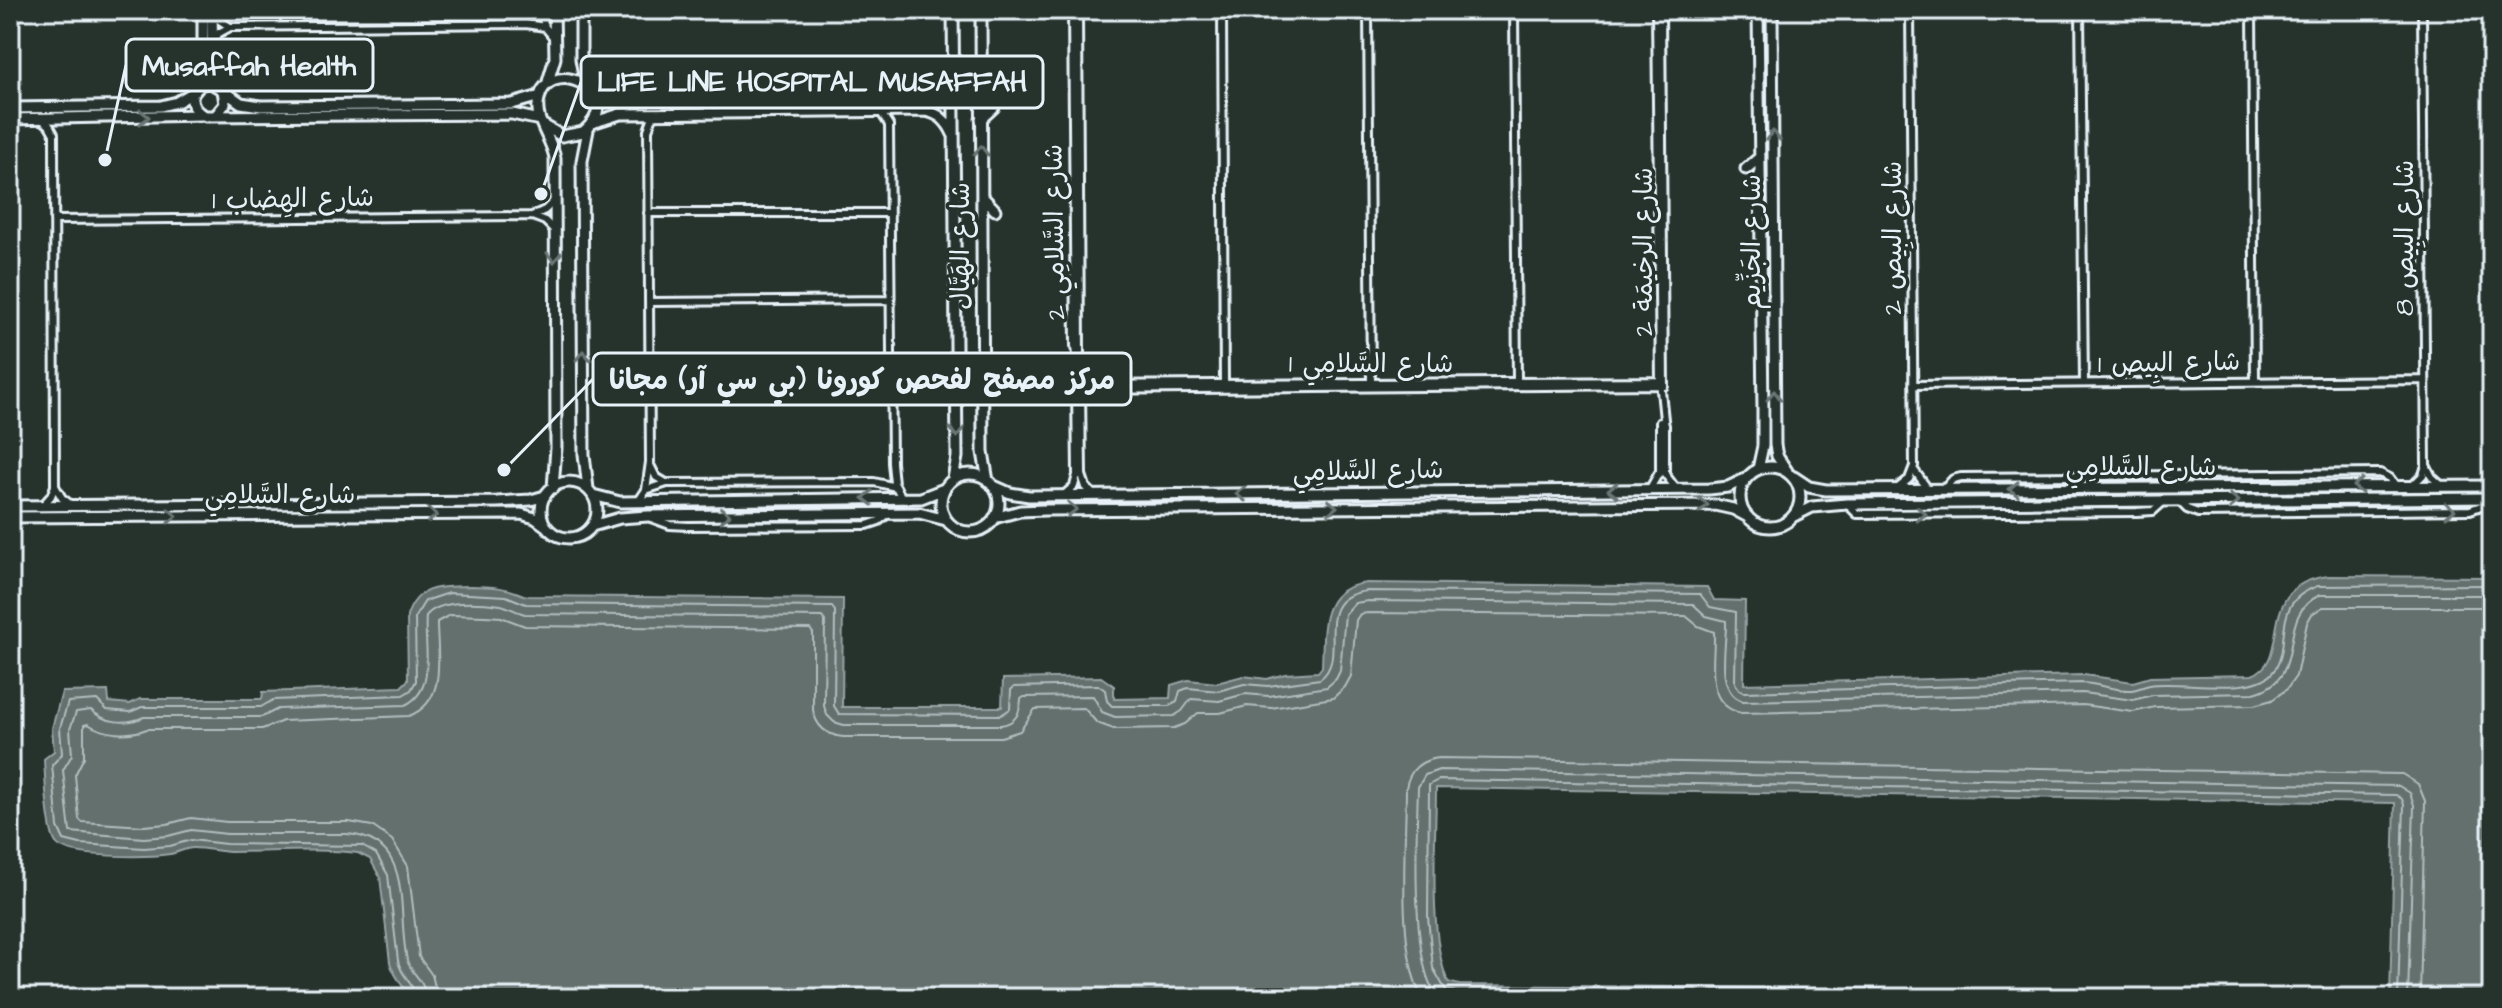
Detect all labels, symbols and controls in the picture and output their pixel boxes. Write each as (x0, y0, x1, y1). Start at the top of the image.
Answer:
callout: Musaffah Health (126, 39, 373, 91)
text: Musaffah Health (142, 47, 357, 86)
callout: LIFE LINE HOSPITAL MUSAFFAH (581, 56, 1043, 108)
text: LIFE LINE HOSPITAL MUSAFFAH (597, 63, 1027, 102)
one-way arrow (138, 109, 151, 126)
one-way arrow (1764, 129, 1781, 142)
one-way arrow (973, 144, 990, 157)
street label: شارع السَّلامِي 2 (1035, 144, 1079, 320)
street label: شارع البِيص 8 (2387, 160, 2426, 316)
street label: شارع البِيص 2 (1875, 161, 1914, 315)
street label: شارع الرخيمَة 2 (1626, 167, 1662, 337)
street label: شارع الجَزِّيم (1734, 174, 1771, 310)
street label: شارع الهِضاب 1 (212, 180, 374, 219)
street label: شارع الهَيَّال (943, 182, 979, 310)
one-way arrow (546, 251, 563, 264)
street label: شارع البِيص 1 (2097, 344, 2241, 385)
street label: شارع السَّلامِي 1 (1289, 346, 1453, 386)
one-way arrow (574, 349, 592, 362)
callout: مركز مصفح لفحص كورونا (بي سي آر) مجانا (593, 353, 1131, 405)
text: مركز مصفح لفحص كورونا (بي سي آر) مجانا (609, 361, 1115, 405)
one-way arrow (1766, 389, 1783, 402)
one-way arrow (948, 426, 966, 439)
street label: شارع السَّلامِي (2066, 449, 2216, 489)
street label: شارع السَّلامِي (1292, 452, 1444, 494)
street label: شارع السَّلامِي (205, 477, 355, 517)
one-way arrow (2351, 477, 2364, 495)
one-way arrow (2007, 480, 2020, 498)
one-way arrow (1606, 481, 1619, 499)
one-way arrow (1234, 485, 1247, 502)
one-way arrow (861, 489, 874, 507)
one-way arrow (2228, 492, 2241, 510)
one-way arrow (1697, 496, 1710, 514)
one-way arrow (1326, 499, 1339, 516)
one-way arrow (1066, 501, 1079, 518)
one-way arrow (2444, 501, 2457, 519)
one-way arrow (1915, 505, 1928, 523)
one-way arrow (426, 506, 439, 524)
one-way arrow (719, 506, 732, 524)
one-way arrow (166, 507, 179, 525)

